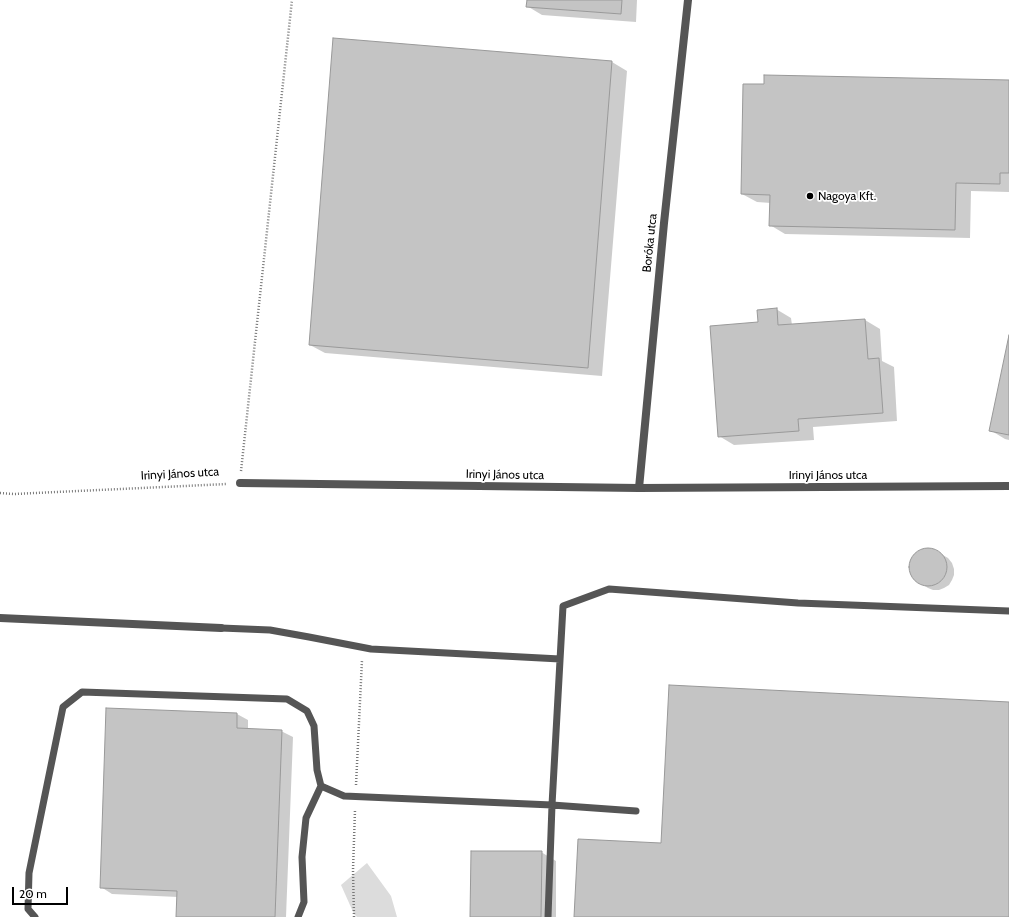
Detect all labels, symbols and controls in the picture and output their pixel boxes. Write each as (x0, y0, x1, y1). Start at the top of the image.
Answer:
place label: Nagoya Kft. (818, 189, 876, 203)
marker: Nagoya Kft. (805, 191, 815, 201)
street label: Boróka utca (640, 213, 660, 273)
street label: Irinyi János utca (141, 465, 219, 483)
street label: Irinyi János utca (466, 467, 544, 483)
street label: Irinyi János utca (789, 468, 867, 482)
scale bar (14, 879, 70, 905)
text: 20 m (19, 886, 47, 901)

